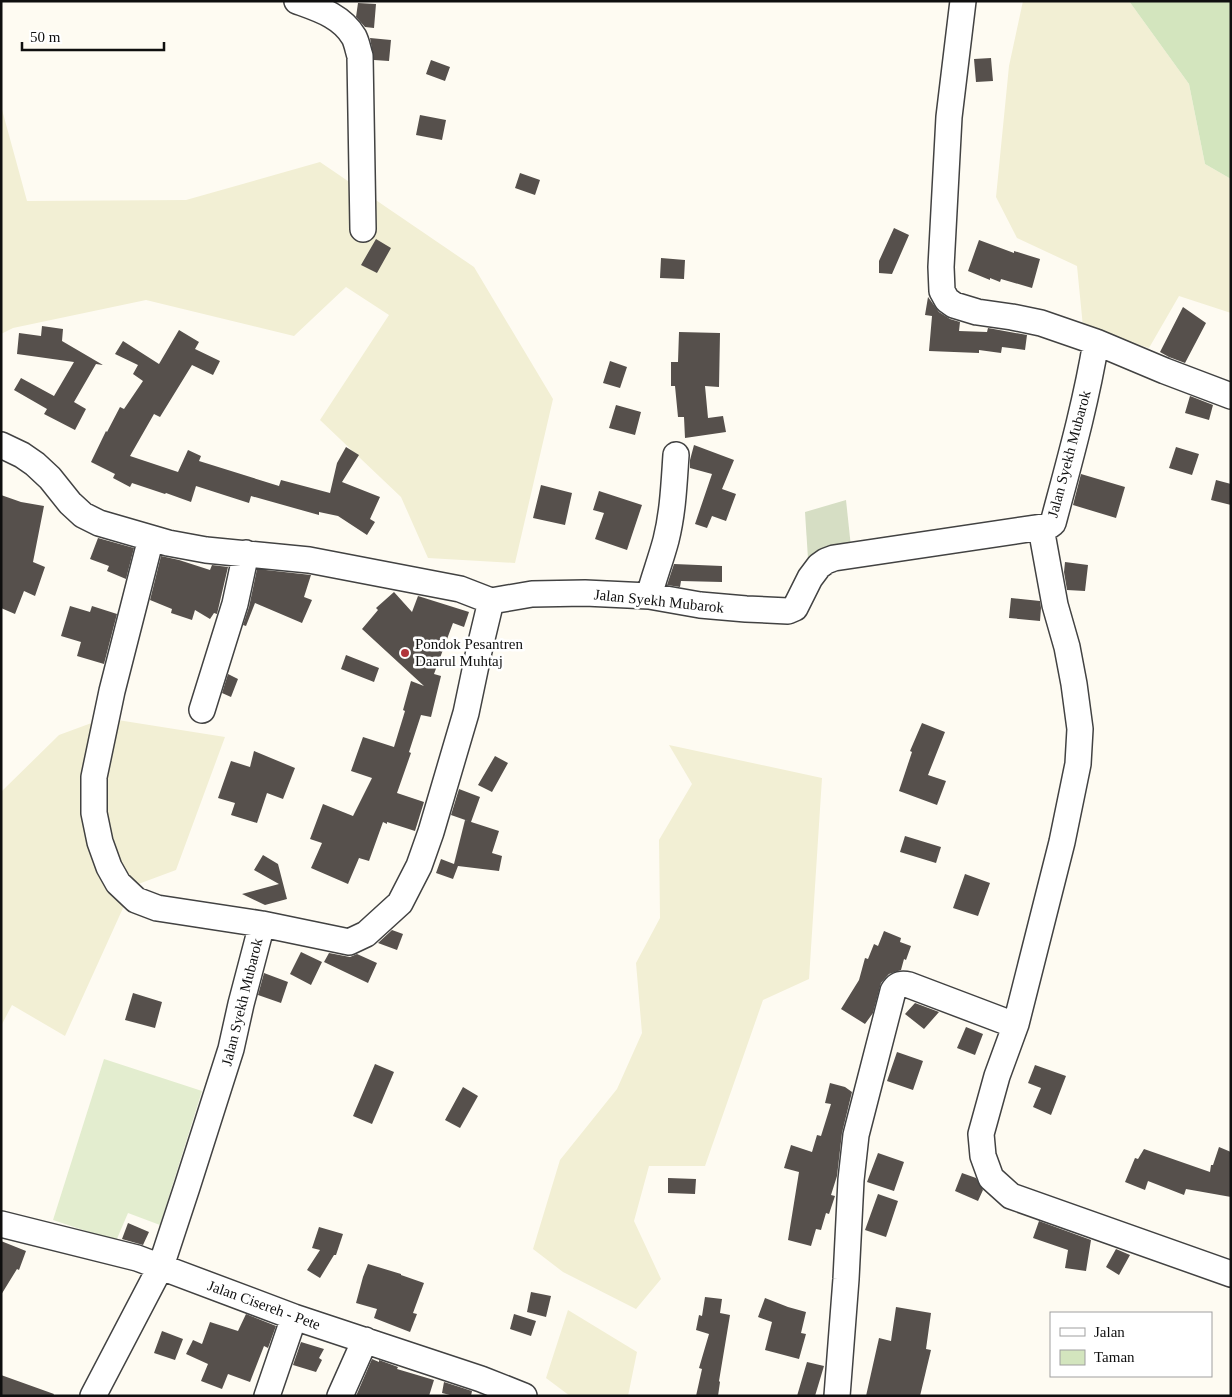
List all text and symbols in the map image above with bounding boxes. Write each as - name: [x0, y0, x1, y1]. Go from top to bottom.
- scale bar: [22, 20, 165, 52]
- text: 50 m: [30, 29, 61, 45]
- street label: Jalan Syekh Mubarok: [1044, 388, 1094, 519]
- street label: Jalan Syekh Mubarok: [593, 586, 725, 616]
- place label: Pondok Pesantren Daarul Muhtaj: [415, 636, 523, 669]
- marker: Pondok Pesantren Daarul Muhtaj: [399, 647, 411, 659]
- street label: Jalan Syekh Mubarok: [218, 936, 266, 1067]
- street label: Jalan Cisereh - Pete: [205, 1277, 323, 1333]
- legend: [1050, 1312, 1212, 1377]
- text: Jalan: [1094, 1324, 1125, 1340]
- text: Taman: [1094, 1349, 1135, 1365]

